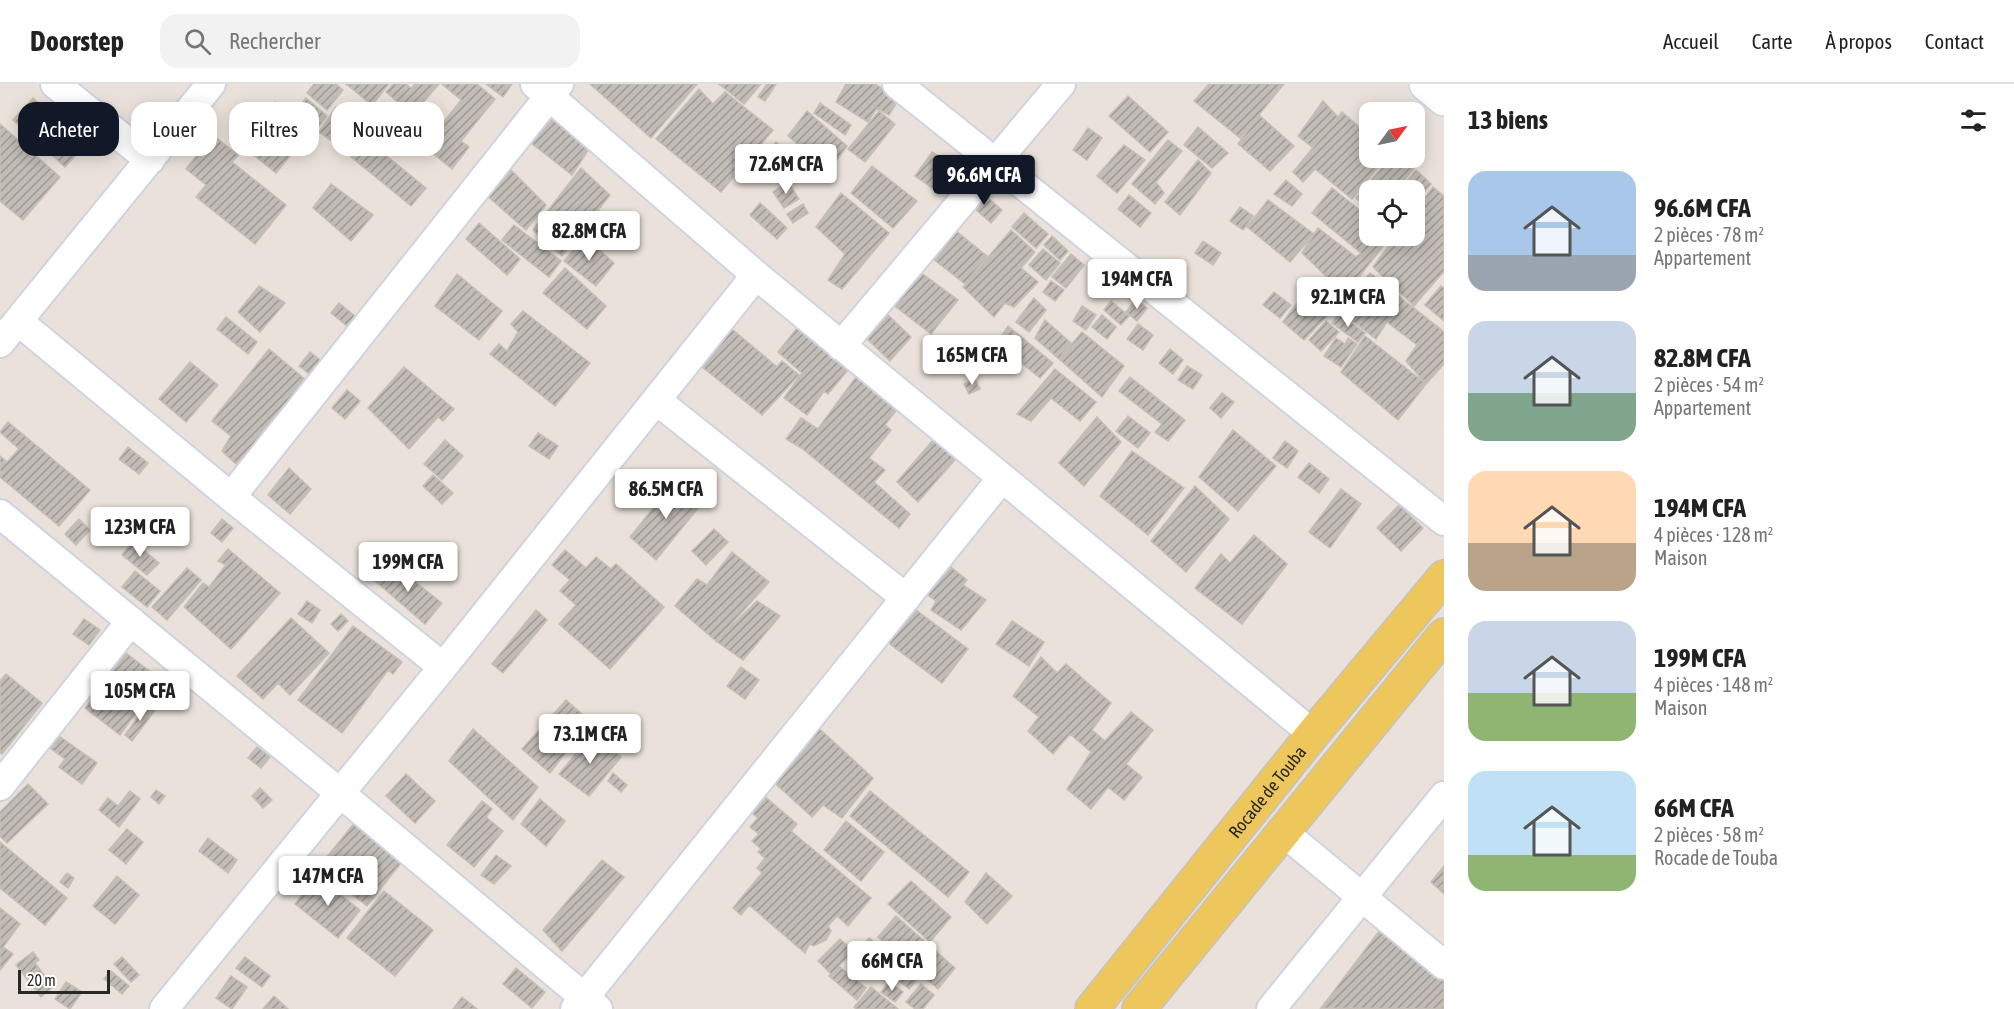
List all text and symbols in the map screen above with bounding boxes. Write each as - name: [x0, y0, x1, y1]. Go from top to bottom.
- search box: [160, 14, 580, 68]
- text: Doorstep: [30, 25, 124, 57]
- icon: search: [181, 25, 214, 58]
- text: Rechercher: [229, 28, 320, 54]
- text: Accueil: [1663, 29, 1719, 53]
- text: Carte: [1752, 29, 1792, 53]
- text: À propos: [1825, 29, 1892, 53]
- text: Contact: [1925, 29, 1984, 53]
- chip: Acheter: [18, 102, 119, 156]
- chip: Louer: [131, 102, 217, 156]
- chip: Filtres: [229, 102, 319, 156]
- chip: Nouveau: [331, 102, 444, 156]
- north arrow: [1359, 102, 1425, 168]
- map controls: [1359, 102, 1425, 246]
- icon: filters: [1957, 104, 1990, 137]
- text: 13 biens: [1468, 105, 1548, 135]
- pin: 72.6M CFA: [717, 144, 855, 195]
- text: 72.6M CFA: [749, 152, 823, 175]
- pin: 96.6M CFA: [915, 155, 1053, 206]
- text: 96.6M CFA: [947, 163, 1021, 186]
- button: locate: [1359, 180, 1425, 246]
- text: 96.6M CFA: [1654, 193, 1751, 223]
- icon: home: [1516, 195, 1588, 267]
- pin: 82.8M CFA: [520, 211, 658, 262]
- text: 82.8M CFA: [552, 219, 626, 242]
- text: 2 pièces · 78 m²: [1654, 223, 1764, 246]
- text: Appartement: [1654, 246, 1751, 269]
- pin: 194M CFA: [1075, 259, 1199, 310]
- text: 194M CFA: [1102, 267, 1172, 290]
- pin: 92.1M CFA: [1279, 277, 1417, 328]
- text: 92.1M CFA: [1311, 285, 1385, 308]
- pin: 165M CFA: [910, 335, 1034, 386]
- text: 165M CFA: [937, 343, 1007, 366]
- text: 82.8M CFA: [1654, 343, 1751, 373]
- icon: home: [1516, 345, 1588, 417]
- text: 2 pièces · 54 m²: [1654, 373, 1764, 396]
- text: Appartement: [1654, 396, 1751, 419]
- pin: 86.5M CFA: [597, 469, 735, 520]
- text: 86.5M CFA: [629, 477, 703, 500]
- text: 194M CFA: [1654, 493, 1746, 523]
- icon: home: [1516, 495, 1588, 567]
- pin: 123M CFA: [78, 507, 202, 558]
- text: 123M CFA: [105, 515, 175, 538]
- text: 4 pièces · 128 m²: [1654, 523, 1773, 546]
- pin: 199M CFA: [346, 542, 470, 593]
- text: Maison: [1654, 546, 1707, 569]
- text: 199M CFA: [373, 550, 443, 573]
- text: 199M CFA: [1654, 643, 1746, 673]
- icon: home: [1516, 645, 1588, 717]
- pin: 105M CFA: [78, 671, 202, 722]
- text: 4 pièces · 148 m²: [1654, 673, 1773, 696]
- text: 105M CFA: [105, 679, 175, 702]
- text: Maison: [1654, 696, 1707, 719]
- pin: 73.1M CFA: [521, 714, 659, 765]
- text: 73.1M CFA: [553, 722, 627, 745]
- street label: Rocade de Touba: [1224, 741, 1310, 842]
- text: 66M CFA: [1654, 793, 1734, 823]
- icon: home: [1516, 795, 1588, 867]
- text: 2 pièces · 58 m²: [1654, 823, 1764, 846]
- text: Rocade de Touba: [1654, 846, 1778, 869]
- pin: 147M CFA: [266, 856, 390, 907]
- text: 147M CFA: [293, 864, 363, 887]
- pin: 66M CFA: [837, 941, 947, 992]
- text: 66M CFA: [861, 949, 923, 972]
- scale bar: [18, 967, 110, 994]
- text: 20 m: [27, 971, 56, 989]

